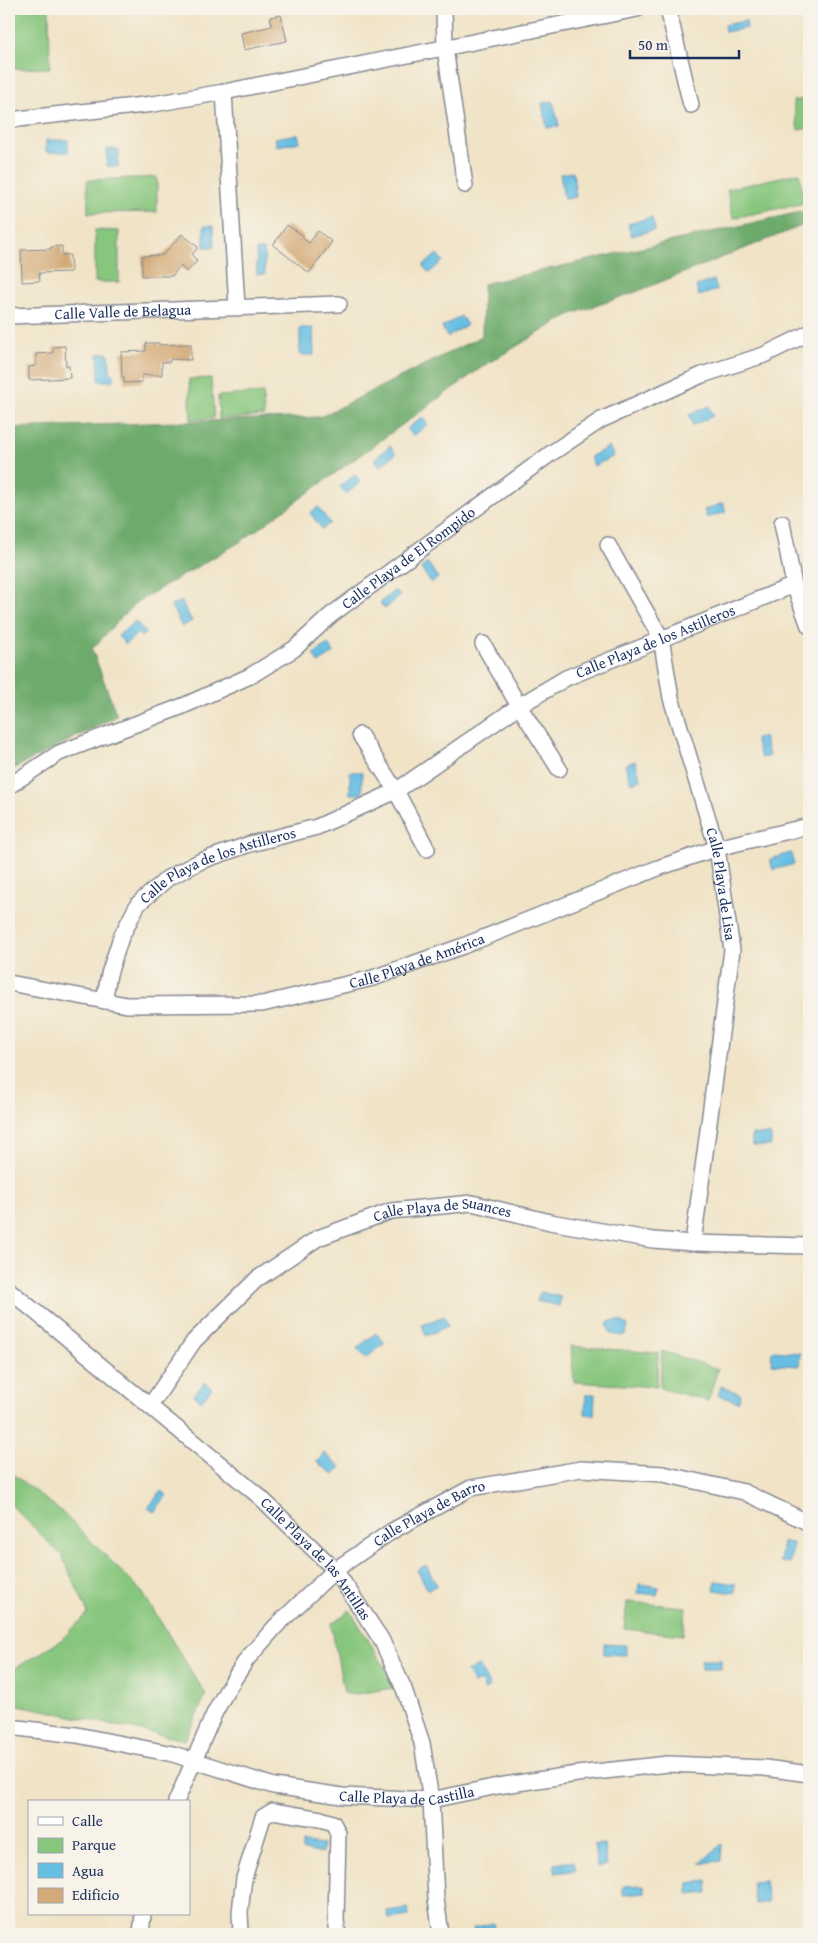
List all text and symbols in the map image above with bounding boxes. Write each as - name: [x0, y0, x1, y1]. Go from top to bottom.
- scale bar: [630, 28, 739, 60]
- text: 50 m: [638, 34, 669, 55]
- street label: Calle Valle de Belagua: [54, 298, 192, 324]
- street label: Calle Playa de El Rompido: [337, 501, 480, 614]
- street label: Calle Playa de los Astilleros: [573, 599, 738, 683]
- street label: Calle Playa de los Astilleros: [135, 822, 298, 908]
- street label: Calle Playa de Lisa: [701, 825, 741, 942]
- street label: Calle Playa de América: [347, 927, 488, 993]
- street label: Calle Playa de Suances: [370, 1192, 514, 1227]
- street label: Calle Playa de Barro: [369, 1475, 487, 1551]
- street label: Calle Playa de las Antillas: [256, 1492, 377, 1624]
- street label: Calle Playa de Castilla: [339, 1780, 476, 1810]
- legend: [28, 1800, 190, 1916]
- text: Calle: [72, 1810, 103, 1831]
- text: Parque: [72, 1834, 116, 1855]
- text: Agua: [72, 1860, 104, 1881]
- text: Edificio: [72, 1884, 120, 1905]

